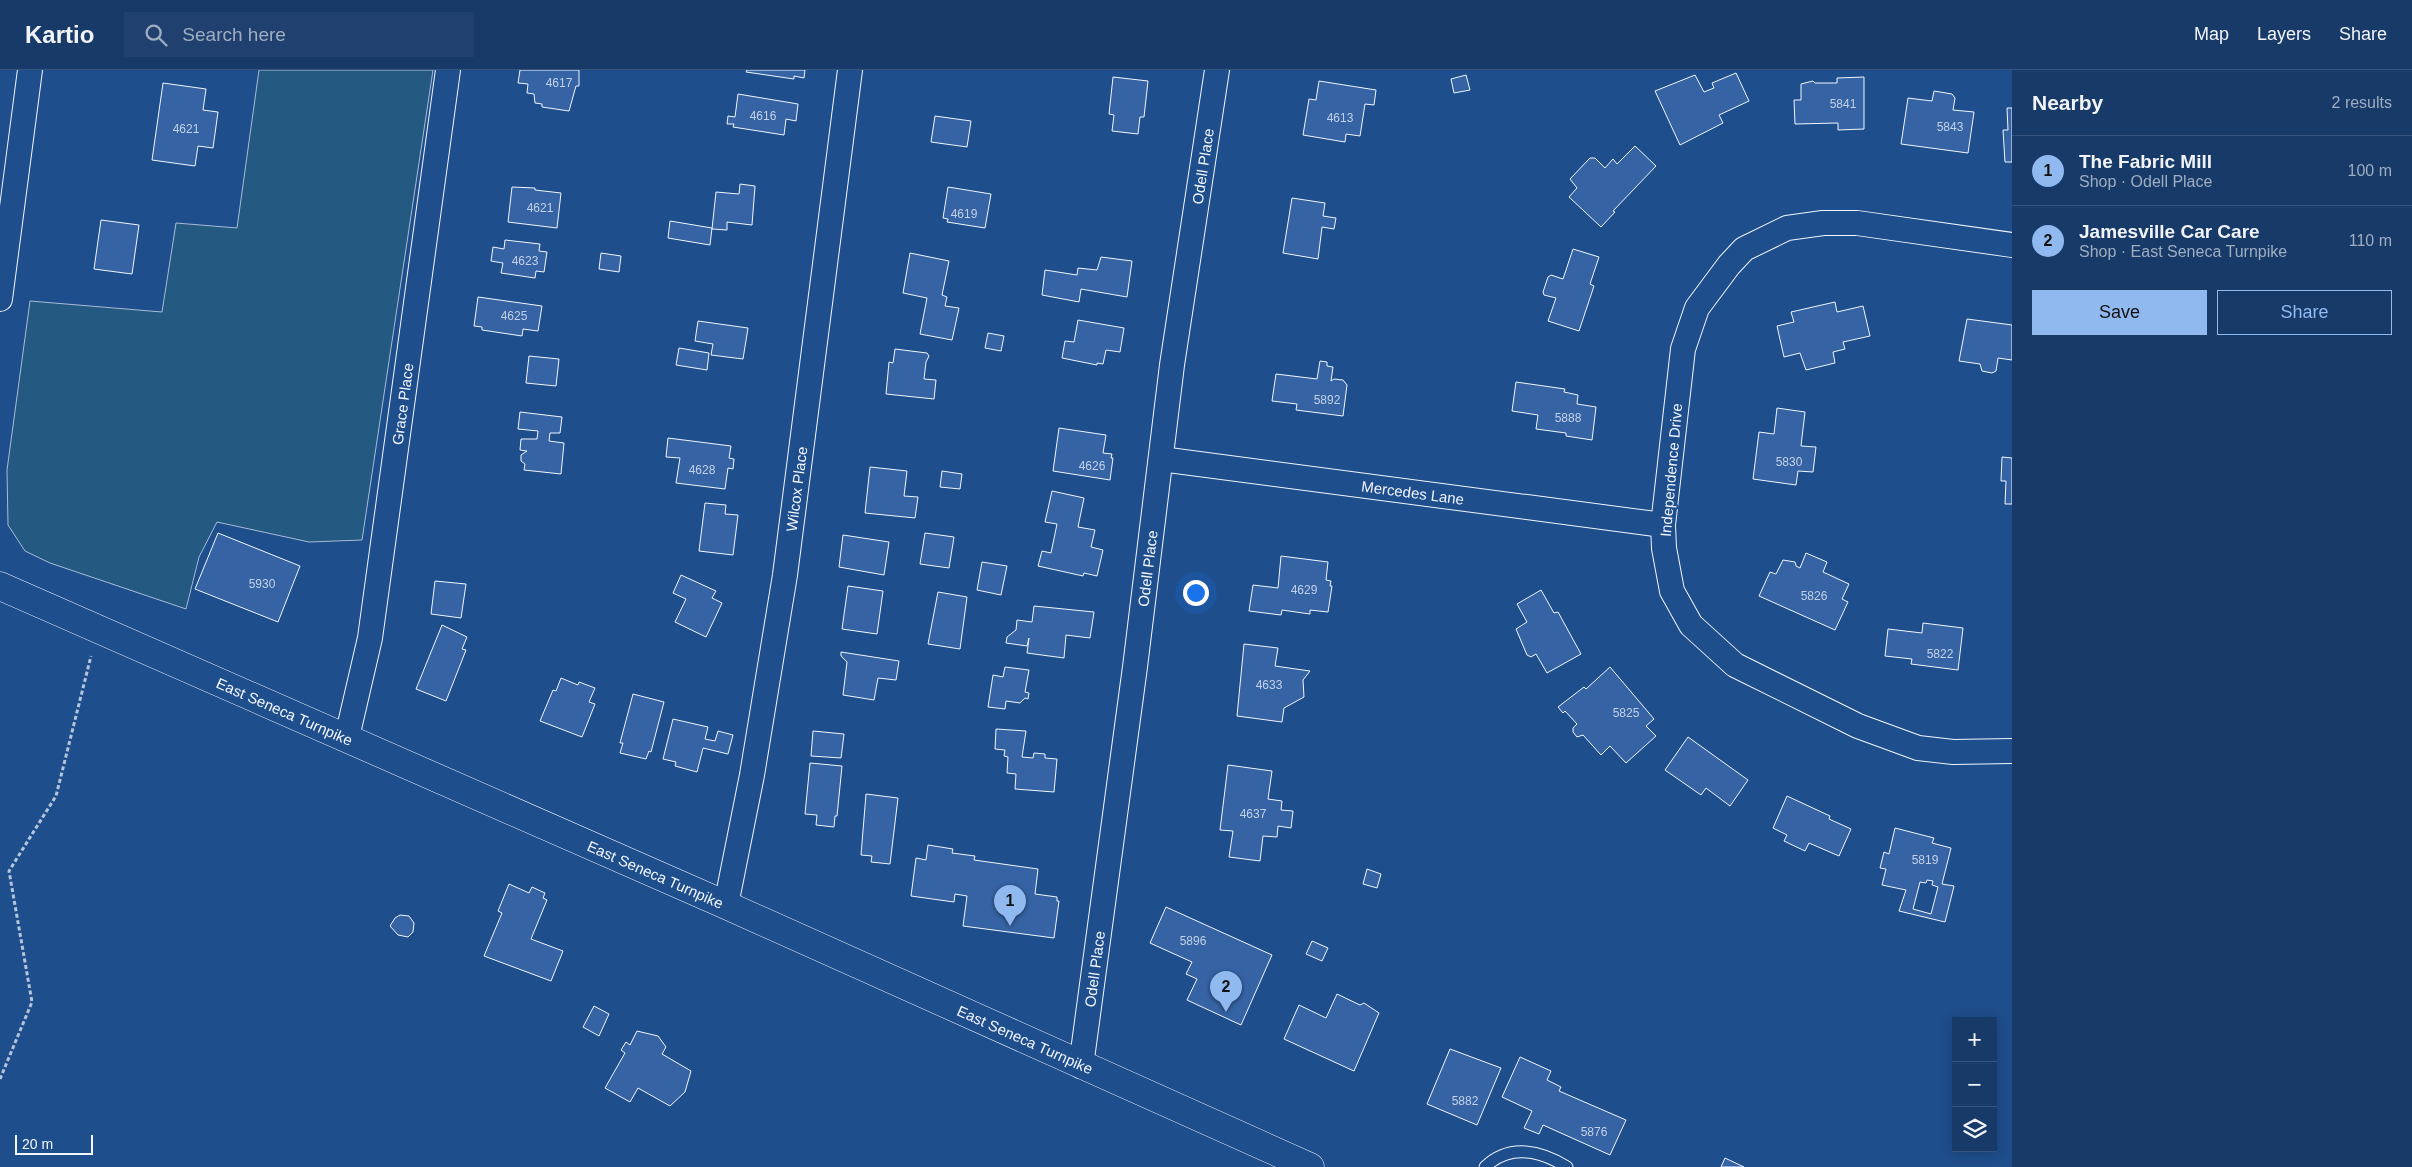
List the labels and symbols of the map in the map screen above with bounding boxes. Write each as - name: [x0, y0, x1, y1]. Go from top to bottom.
- house number: 4617: [546, 76, 573, 90]
- house number: 5841: [1830, 97, 1857, 111]
- house number: 4616: [750, 109, 777, 123]
- house number: 4613: [1327, 111, 1354, 125]
- house number: 5843: [1937, 120, 1964, 134]
- house number: 4621: [173, 122, 200, 136]
- street label: Odell Place: [1188, 127, 1217, 205]
- house number: 4621: [527, 201, 554, 215]
- house number: 4619: [951, 207, 978, 221]
- house number: 4623: [512, 254, 539, 268]
- house number: 4625: [501, 309, 528, 323]
- street label: Grace Place: [388, 362, 416, 446]
- house number: 5892: [1314, 393, 1341, 407]
- street label: Independence Drive: [1657, 402, 1685, 538]
- house number: 5888: [1555, 411, 1582, 425]
- street label: Wilcox Place: [782, 445, 810, 533]
- house number: 5830: [1776, 455, 1803, 469]
- house number: 4626: [1079, 459, 1106, 473]
- house number: 4628: [689, 463, 716, 477]
- street label: Mercedes Lane: [1360, 477, 1465, 507]
- street label: Odell Place: [1134, 529, 1160, 608]
- house number: 5930: [249, 577, 276, 591]
- your location: [1183, 580, 1209, 606]
- house number: 4629: [1291, 583, 1318, 597]
- house number: 5826: [1801, 589, 1828, 603]
- house number: 5822: [1927, 647, 1954, 661]
- street label: East Seneca Turnpike: [214, 674, 355, 748]
- house number: 4633: [1256, 678, 1283, 692]
- house number: 5825: [1613, 706, 1640, 720]
- house number: 4637: [1240, 807, 1267, 821]
- street label: East Seneca Turnpike: [585, 837, 726, 911]
- house number: 5819: [1912, 853, 1939, 867]
- pin: 1: [994, 885, 1026, 926]
- street label: Odell Place: [1081, 930, 1108, 1008]
- house number: 5896: [1180, 934, 1207, 948]
- pin: 2: [1210, 971, 1242, 1012]
- street label: East Seneca Turnpike: [955, 1001, 1096, 1077]
- house number: 5882: [1452, 1094, 1479, 1108]
- house number: 5876: [1581, 1125, 1608, 1139]
- scale bar: [15, 1132, 92, 1155]

